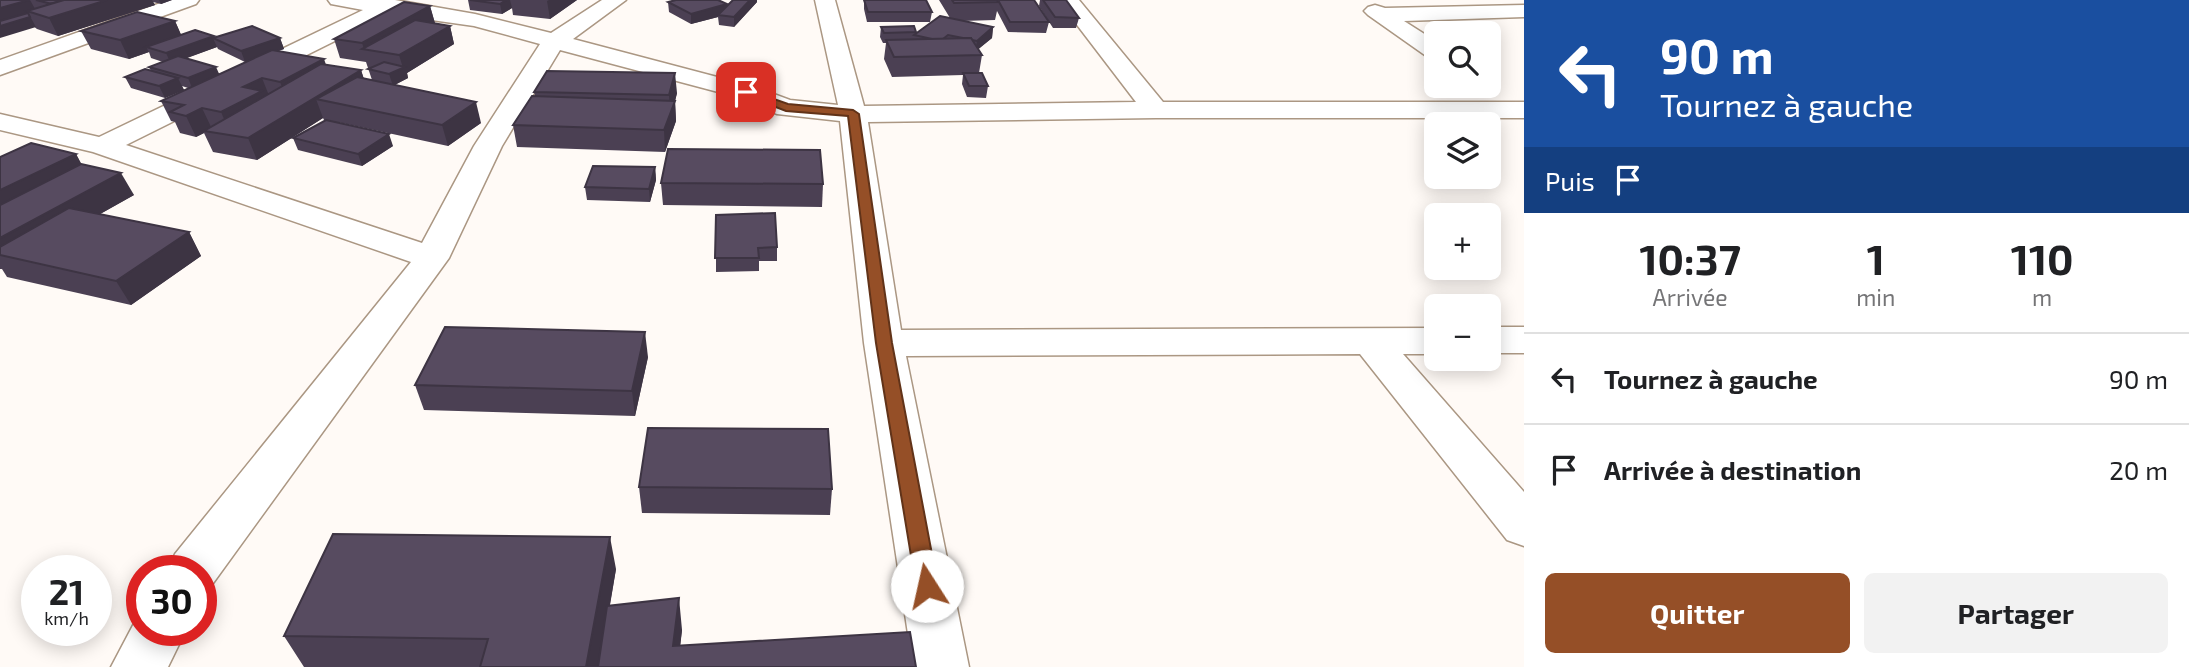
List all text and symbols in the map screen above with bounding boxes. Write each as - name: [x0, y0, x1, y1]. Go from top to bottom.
- map controls: [1424, 21, 1501, 371]
- button: search: [1424, 21, 1501, 98]
- text: 90 m: [1660, 25, 1774, 84]
- icon: left: [1545, 28, 1636, 119]
- pin: [716, 62, 776, 122]
- icon: arrive: [727, 73, 765, 111]
- text: Tournez à gauche: [1660, 85, 1913, 123]
- button: layers: [1424, 112, 1501, 189]
- icon: arrive: [1609, 161, 1647, 199]
- text: Puis: [1545, 165, 1595, 196]
- button: +: [1424, 203, 1501, 280]
- text: 10:37: [1639, 233, 1741, 283]
- text: 1: [1867, 233, 1885, 283]
- text: 110: [2011, 233, 2074, 283]
- text: Arrivée: [1652, 283, 1728, 311]
- text: min: [1856, 283, 1895, 311]
- text: m: [2032, 283, 2052, 311]
- button: −: [1424, 294, 1501, 371]
- icon: left: [1545, 360, 1583, 398]
- text: Tournez à gauche: [1604, 363, 1818, 394]
- text: 90 m: [2109, 363, 2168, 394]
- icon: arrive: [1545, 451, 1583, 489]
- text: Arrivée à destination: [1604, 454, 1861, 485]
- text: 20 m: [2109, 454, 2168, 485]
- position arrow: [890, 549, 964, 623]
- speed limit sign: 30: [126, 555, 217, 646]
- text: 21: [49, 570, 84, 612]
- button: Quitter: [1545, 573, 1850, 653]
- button: Partager: [1864, 573, 2168, 653]
- text: km/h: [44, 607, 89, 629]

